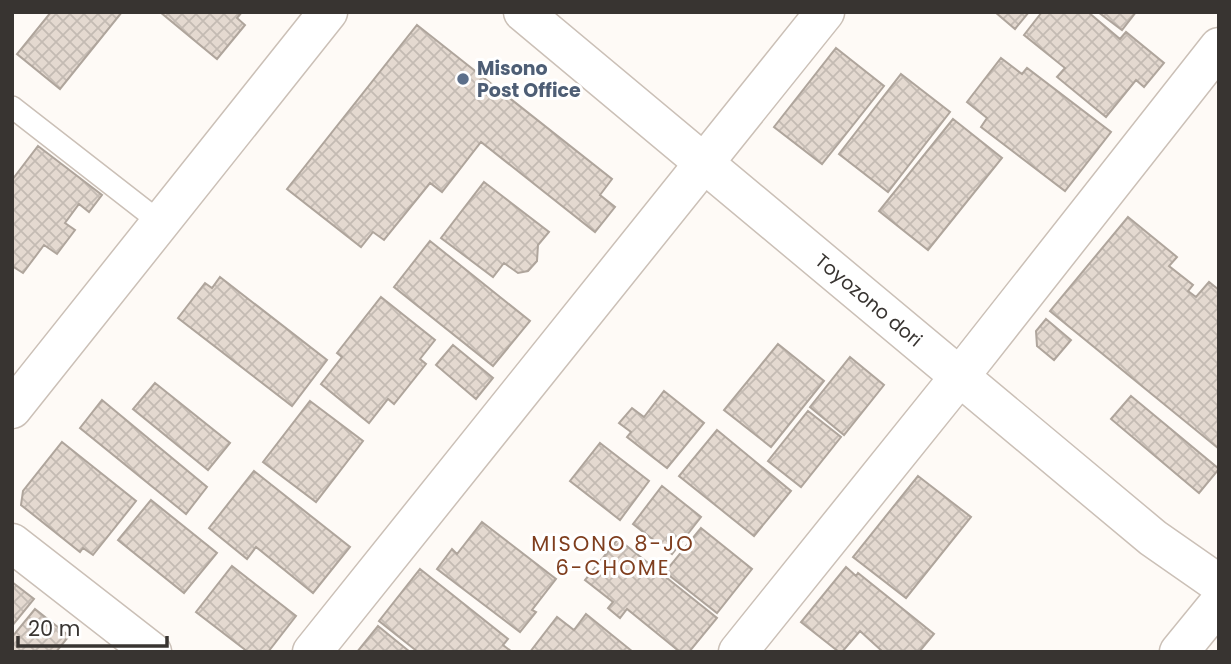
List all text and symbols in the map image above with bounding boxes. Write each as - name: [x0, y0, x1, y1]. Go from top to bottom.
- place label: Misono Post Office: [477, 55, 581, 104]
- marker: Misono Post Office: [455, 71, 471, 87]
- street label: Toyozono dori: [809, 248, 928, 353]
- district label: MISONO 8-JO 6-CHOME: [531, 529, 695, 582]
- scale bar: [18, 604, 166, 648]
- text: 20 m: [28, 614, 81, 643]

